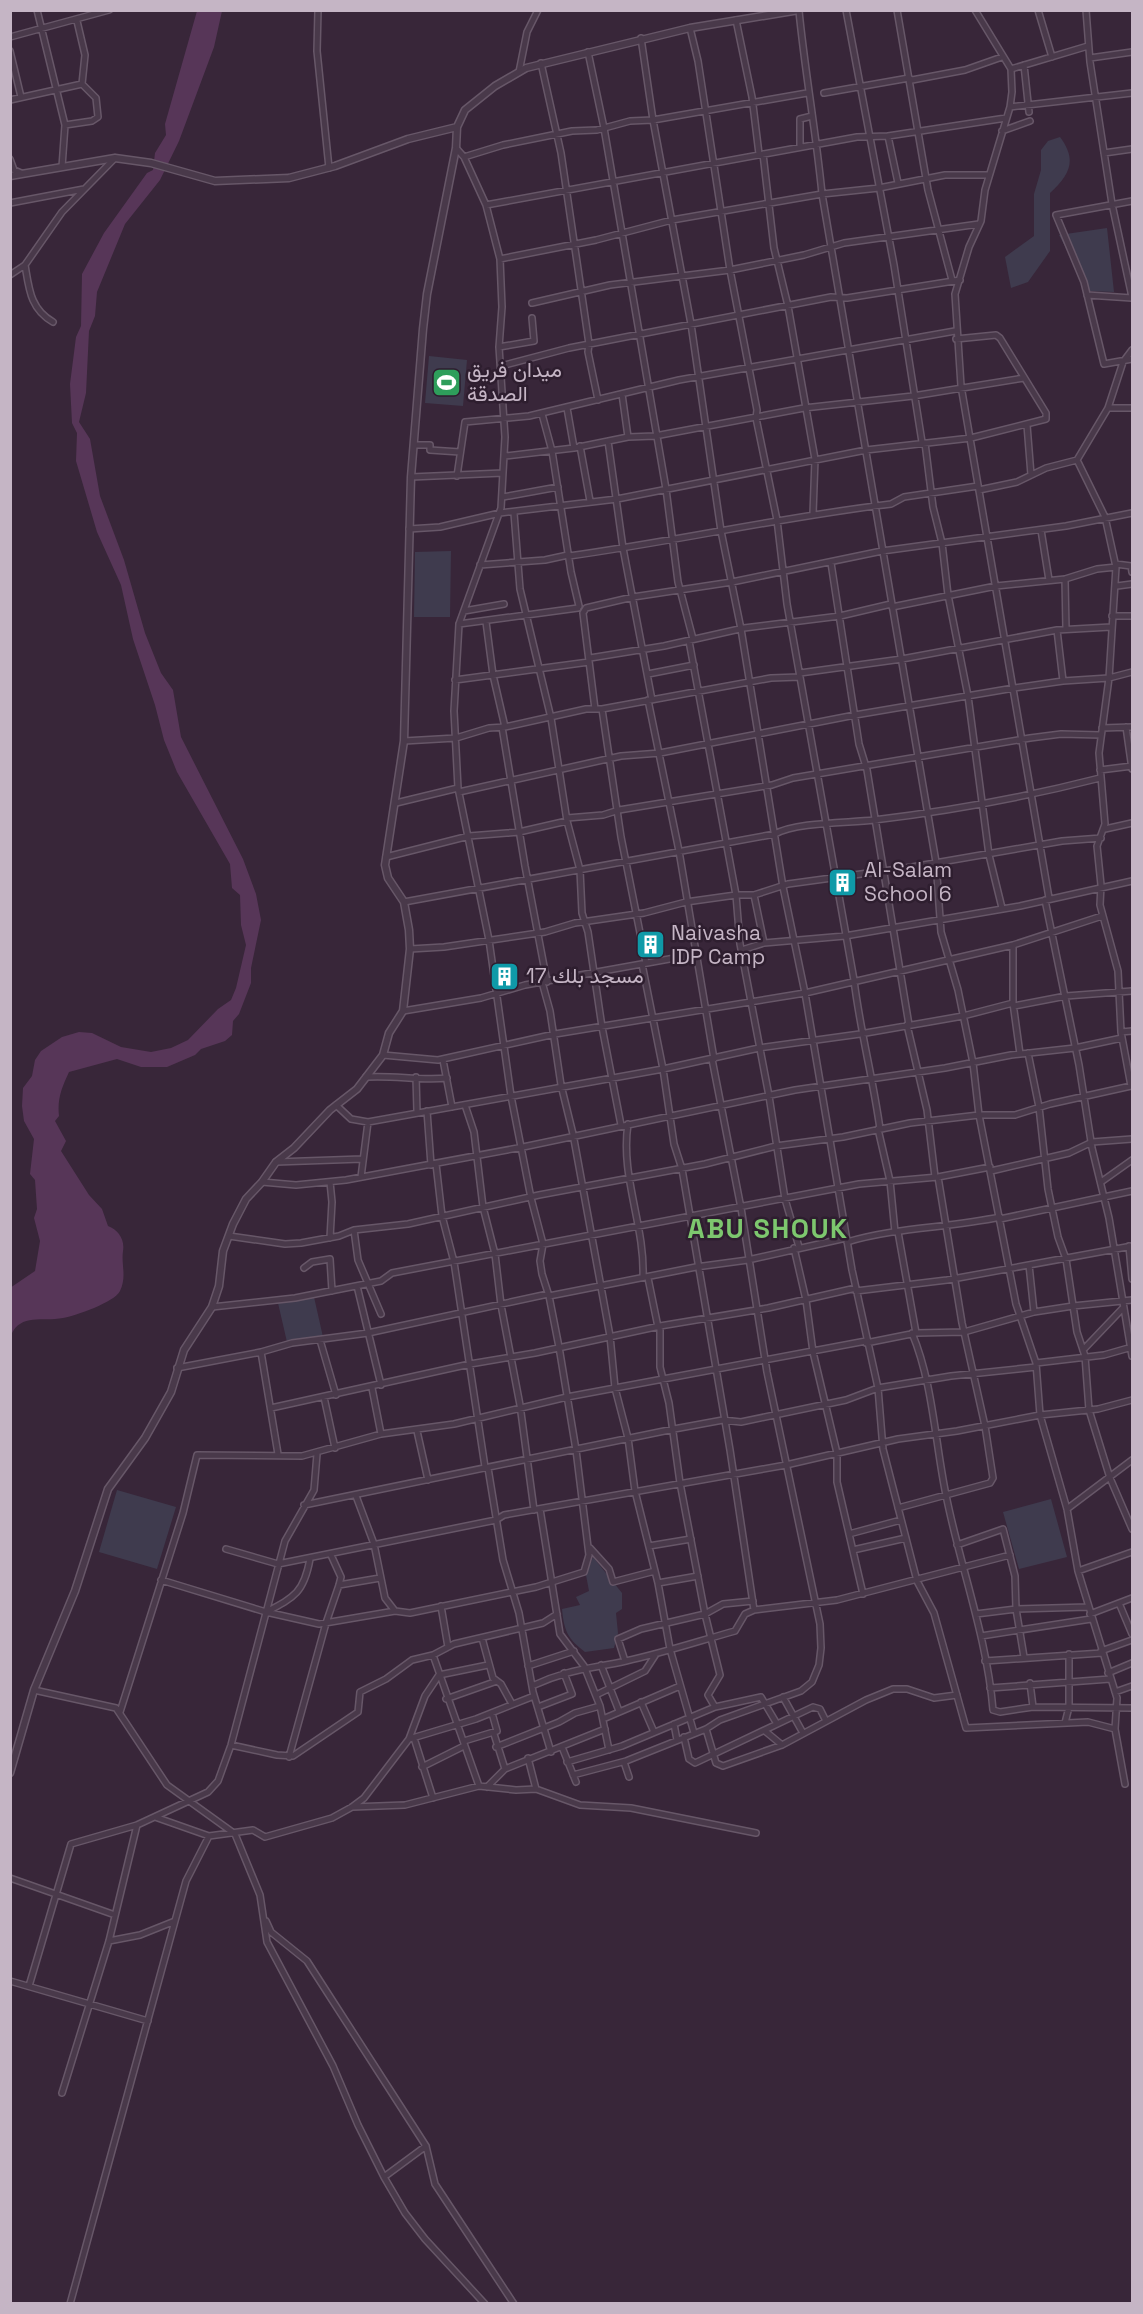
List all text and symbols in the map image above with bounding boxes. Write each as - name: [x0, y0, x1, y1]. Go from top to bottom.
- place label: ميدان فريق الصدقة: [467, 356, 562, 407]
- sports icon: ميدان فريق الصدقة: [430, 366, 462, 398]
- place label: Al-Salam School 6: [864, 856, 952, 907]
- building icon: Al-Salam School 6: [827, 866, 859, 898]
- place label: Naivasha IDP Camp: [671, 919, 765, 970]
- building icon: Naivasha IDP Camp: [634, 929, 666, 961]
- building icon: مسجد بلك 17: [489, 960, 521, 992]
- place label: مسجد بلك 17: [526, 962, 644, 989]
- district label: ABU SHOUK: [688, 1211, 848, 1246]

